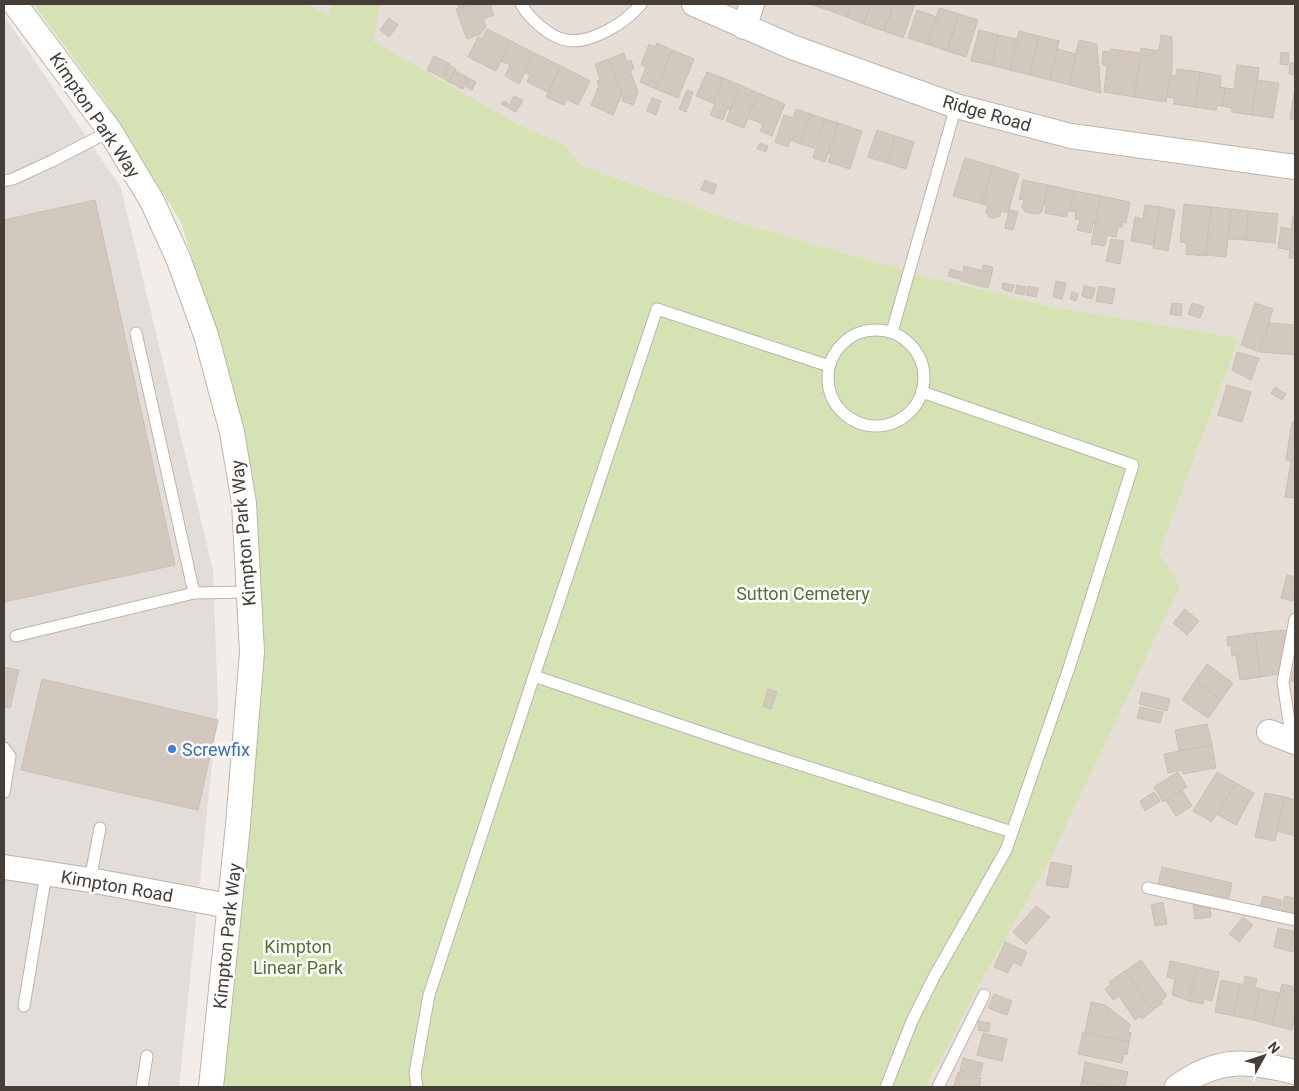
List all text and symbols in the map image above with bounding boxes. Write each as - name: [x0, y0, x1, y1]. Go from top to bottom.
- street label: Kimpton Park Way: [45, 48, 145, 182]
- street label: Ridge Road: [940, 90, 1034, 136]
- street label: Kimpton Park Way: [226, 459, 260, 607]
- park label: Sutton Cemetery: [736, 583, 870, 604]
- place label: Screwfix: [182, 739, 250, 760]
- marker: Screwfix: [166, 743, 178, 755]
- street label: Kimpton Park Way: [209, 862, 245, 1010]
- street label: Kimpton Road: [59, 866, 175, 906]
- park label: Kimpton Linear Park: [253, 936, 344, 978]
- north arrow: [1239, 1031, 1289, 1081]
- text: N: [1265, 1039, 1283, 1057]

